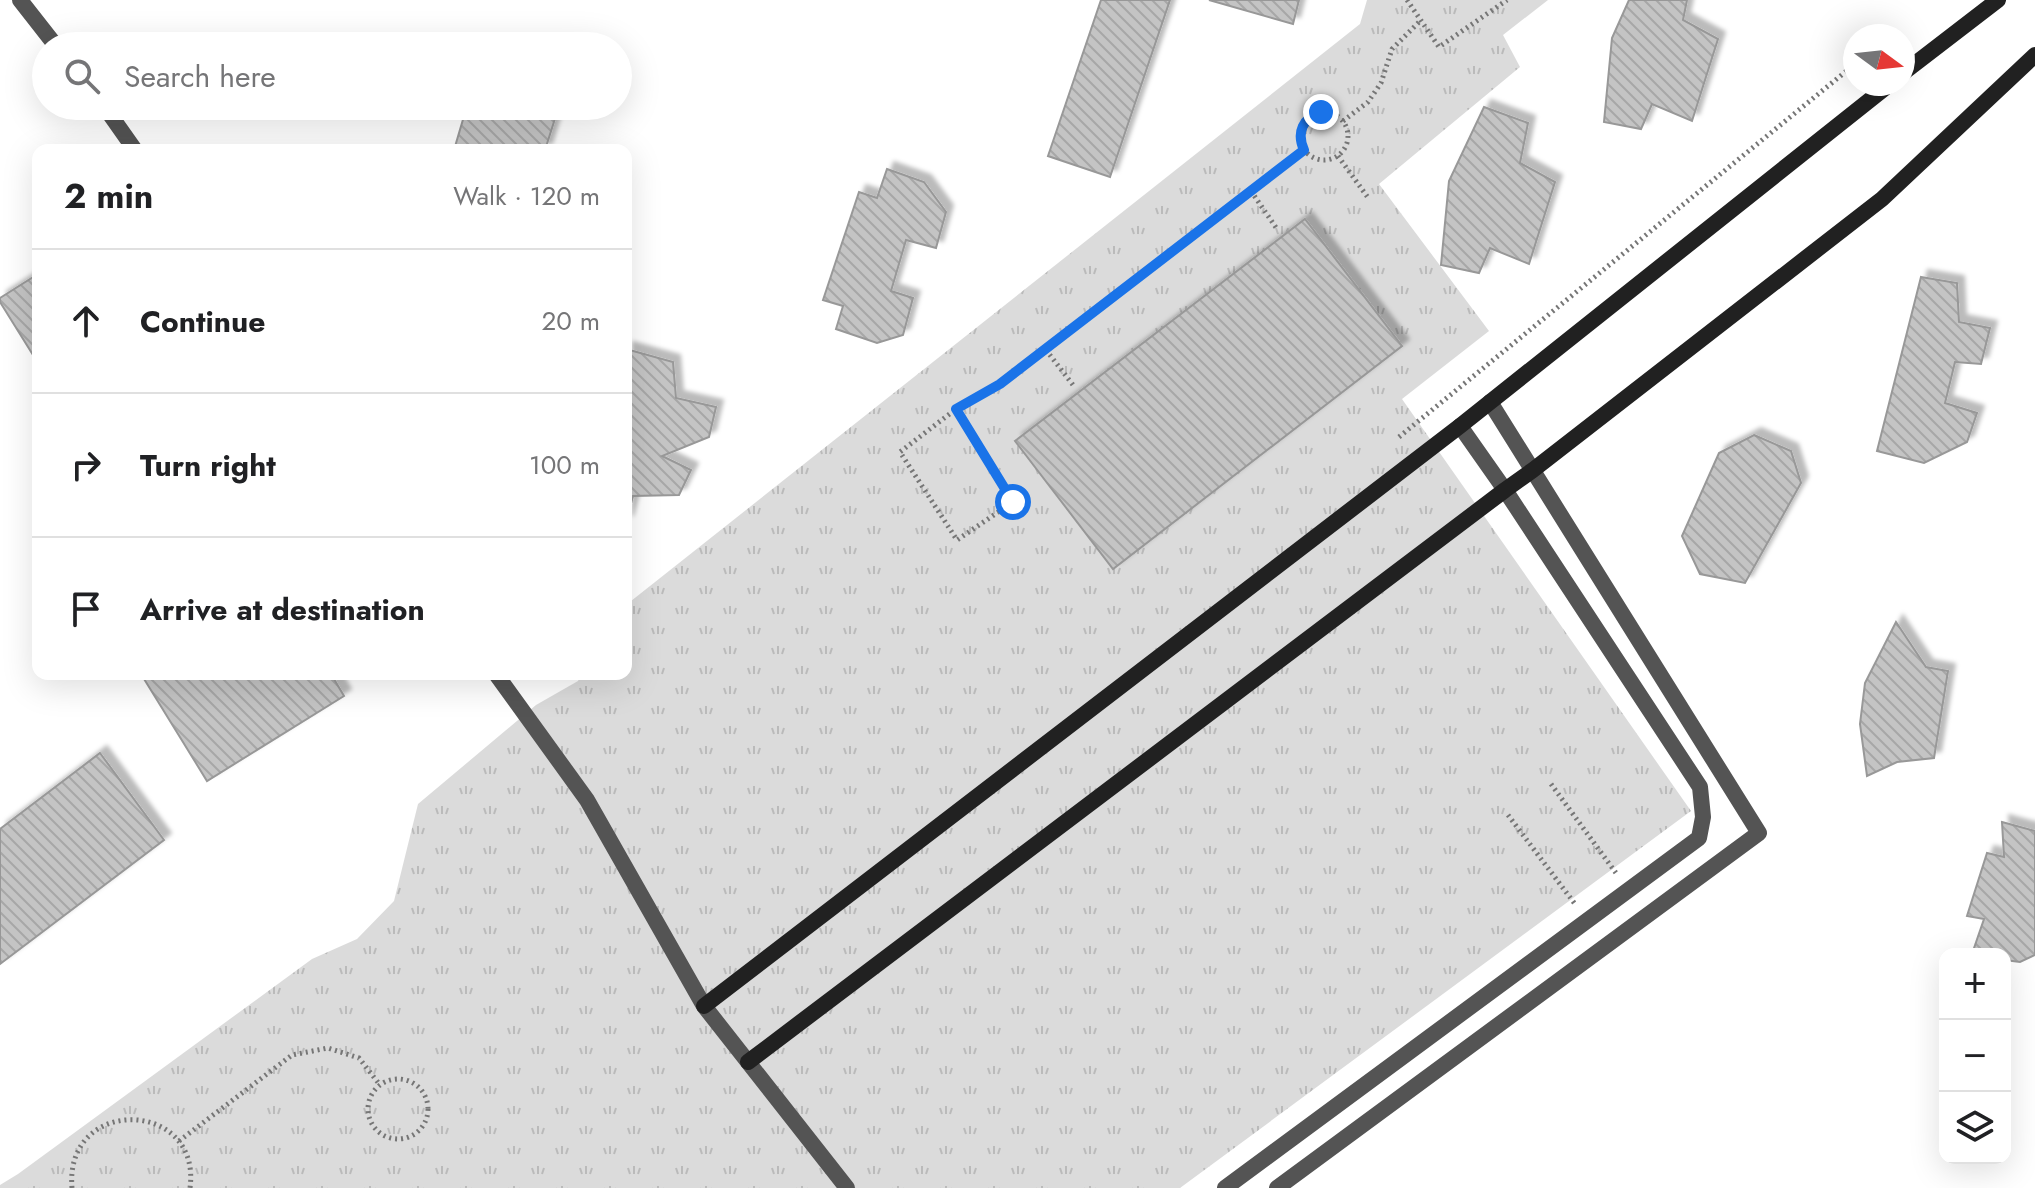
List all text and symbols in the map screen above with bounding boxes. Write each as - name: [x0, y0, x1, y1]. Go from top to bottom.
- north arrow: [1843, 24, 1915, 96]
- search box: [32, 32, 632, 120]
- icon: search: [60, 54, 104, 98]
- text: Search here: [124, 55, 276, 98]
- route end: [1303, 94, 1339, 130]
- text: 2 min: [64, 172, 153, 221]
- text: Walk · 120 m: [453, 177, 600, 215]
- icon: ahead: [64, 299, 108, 343]
- text: Continue: [140, 300, 266, 343]
- text: 20 m: [542, 302, 600, 340]
- icon: right: [64, 443, 108, 487]
- text: Turn right: [140, 444, 276, 487]
- text: 100 m: [529, 446, 600, 484]
- route start: [995, 484, 1031, 520]
- icon: arrive: [64, 587, 108, 631]
- text: Arrive at destination: [140, 588, 425, 631]
- map controls: [1939, 948, 2011, 1164]
- button: +: [1939, 948, 2011, 1020]
- button: −: [1939, 1020, 2011, 1092]
- button: layers: [1939, 1092, 2011, 1164]

